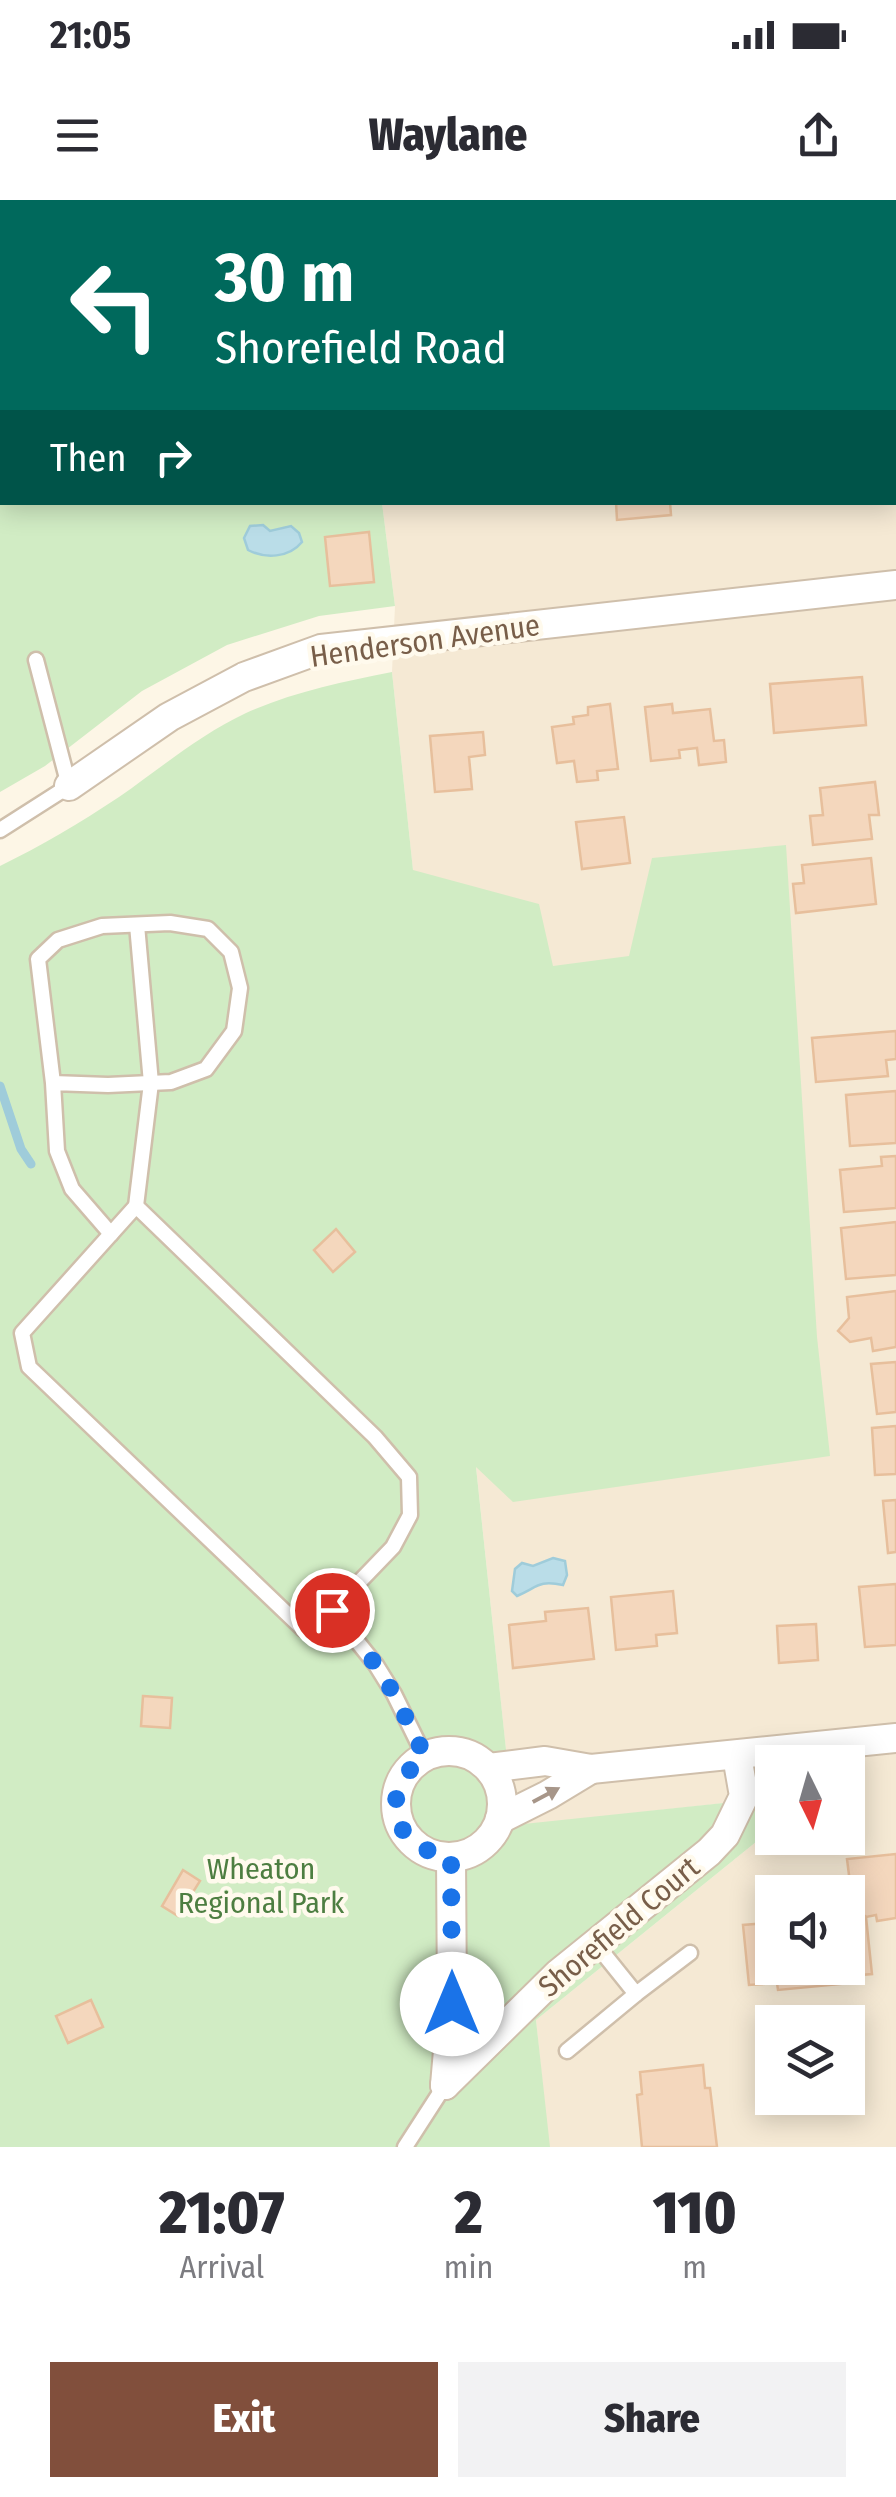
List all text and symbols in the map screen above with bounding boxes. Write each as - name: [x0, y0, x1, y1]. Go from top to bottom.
- text: 21:05: [50, 12, 131, 58]
- icon: menu: [50, 108, 105, 163]
- text: Waylane: [369, 108, 527, 162]
- icon: share: [791, 108, 846, 163]
- text: 30 m: [215, 236, 354, 320]
- icon: left: [50, 240, 180, 370]
- text: Shorefield Road: [215, 321, 507, 375]
- icon: right: [146, 430, 201, 485]
- text: Then: [50, 435, 126, 481]
- street label: Henderson Avenue: [308, 607, 542, 675]
- pin: [290, 1568, 375, 1653]
- icon: arrive: [305, 1583, 360, 1638]
- north arrow: [755, 1745, 865, 1855]
- map controls: [755, 1745, 865, 2115]
- one-way arrow: [531, 1787, 560, 1804]
- street label: Shorefield Court: [531, 1849, 707, 2005]
- park label: Wheaton Regional Park: [178, 1851, 344, 1921]
- button: sound: [755, 1875, 865, 1985]
- position arrow: [400, 1952, 504, 2056]
- button: layers: [755, 2005, 865, 2115]
- text: 21:07: [159, 2177, 285, 2249]
- text: 2: [454, 2177, 483, 2249]
- text: 110: [653, 2177, 737, 2249]
- text: Arrival: [179, 2248, 264, 2286]
- text: min: [444, 2248, 493, 2286]
- text: m: [682, 2248, 707, 2286]
- button: Exit: [50, 2362, 438, 2477]
- button: Share: [458, 2362, 846, 2477]

